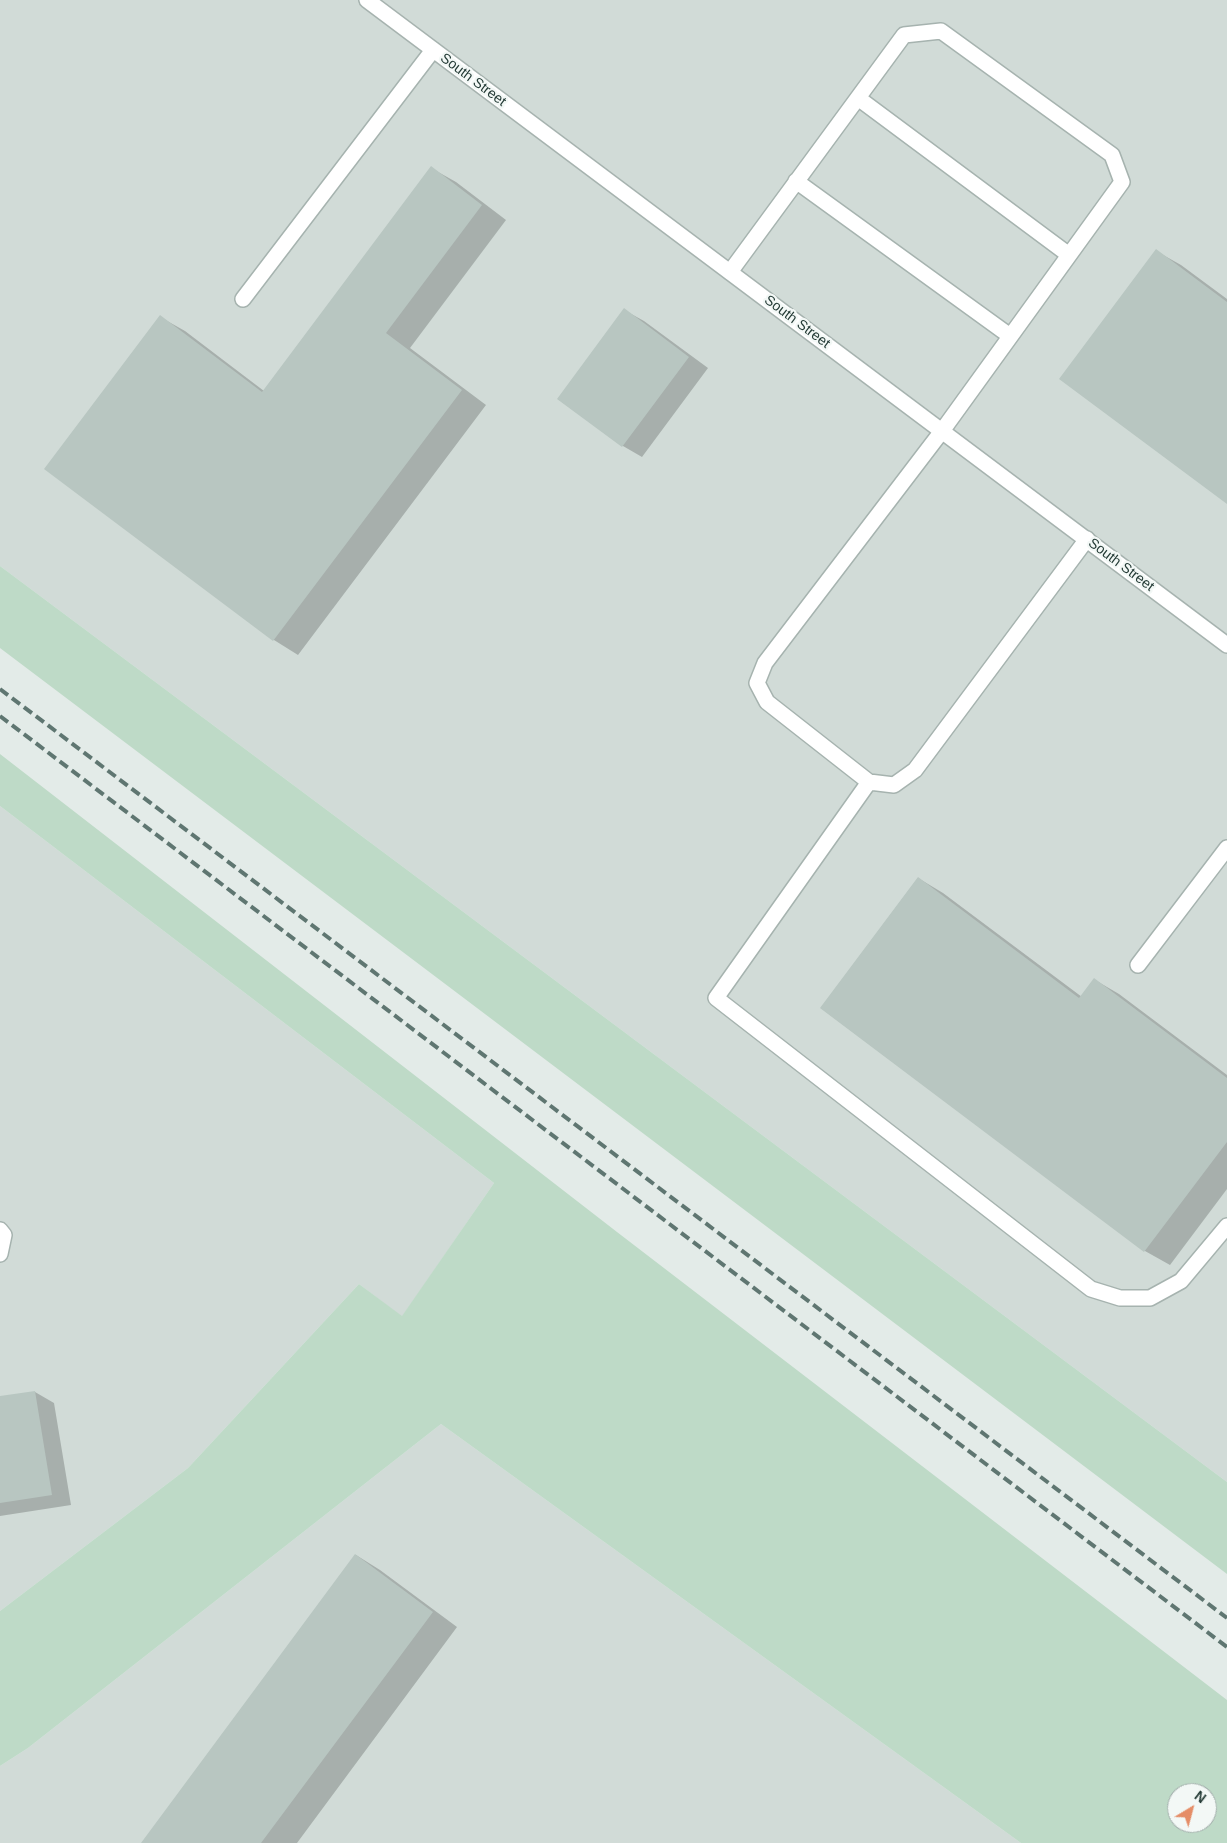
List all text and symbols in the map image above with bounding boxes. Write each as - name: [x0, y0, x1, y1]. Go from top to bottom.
- street label: South Street: [437, 50, 509, 110]
- street label: South Street: [761, 292, 833, 352]
- street label: South Street: [1085, 535, 1157, 595]
- north arrow: [1167, 1783, 1217, 1833]
- text: N: [1192, 1787, 1209, 1806]

